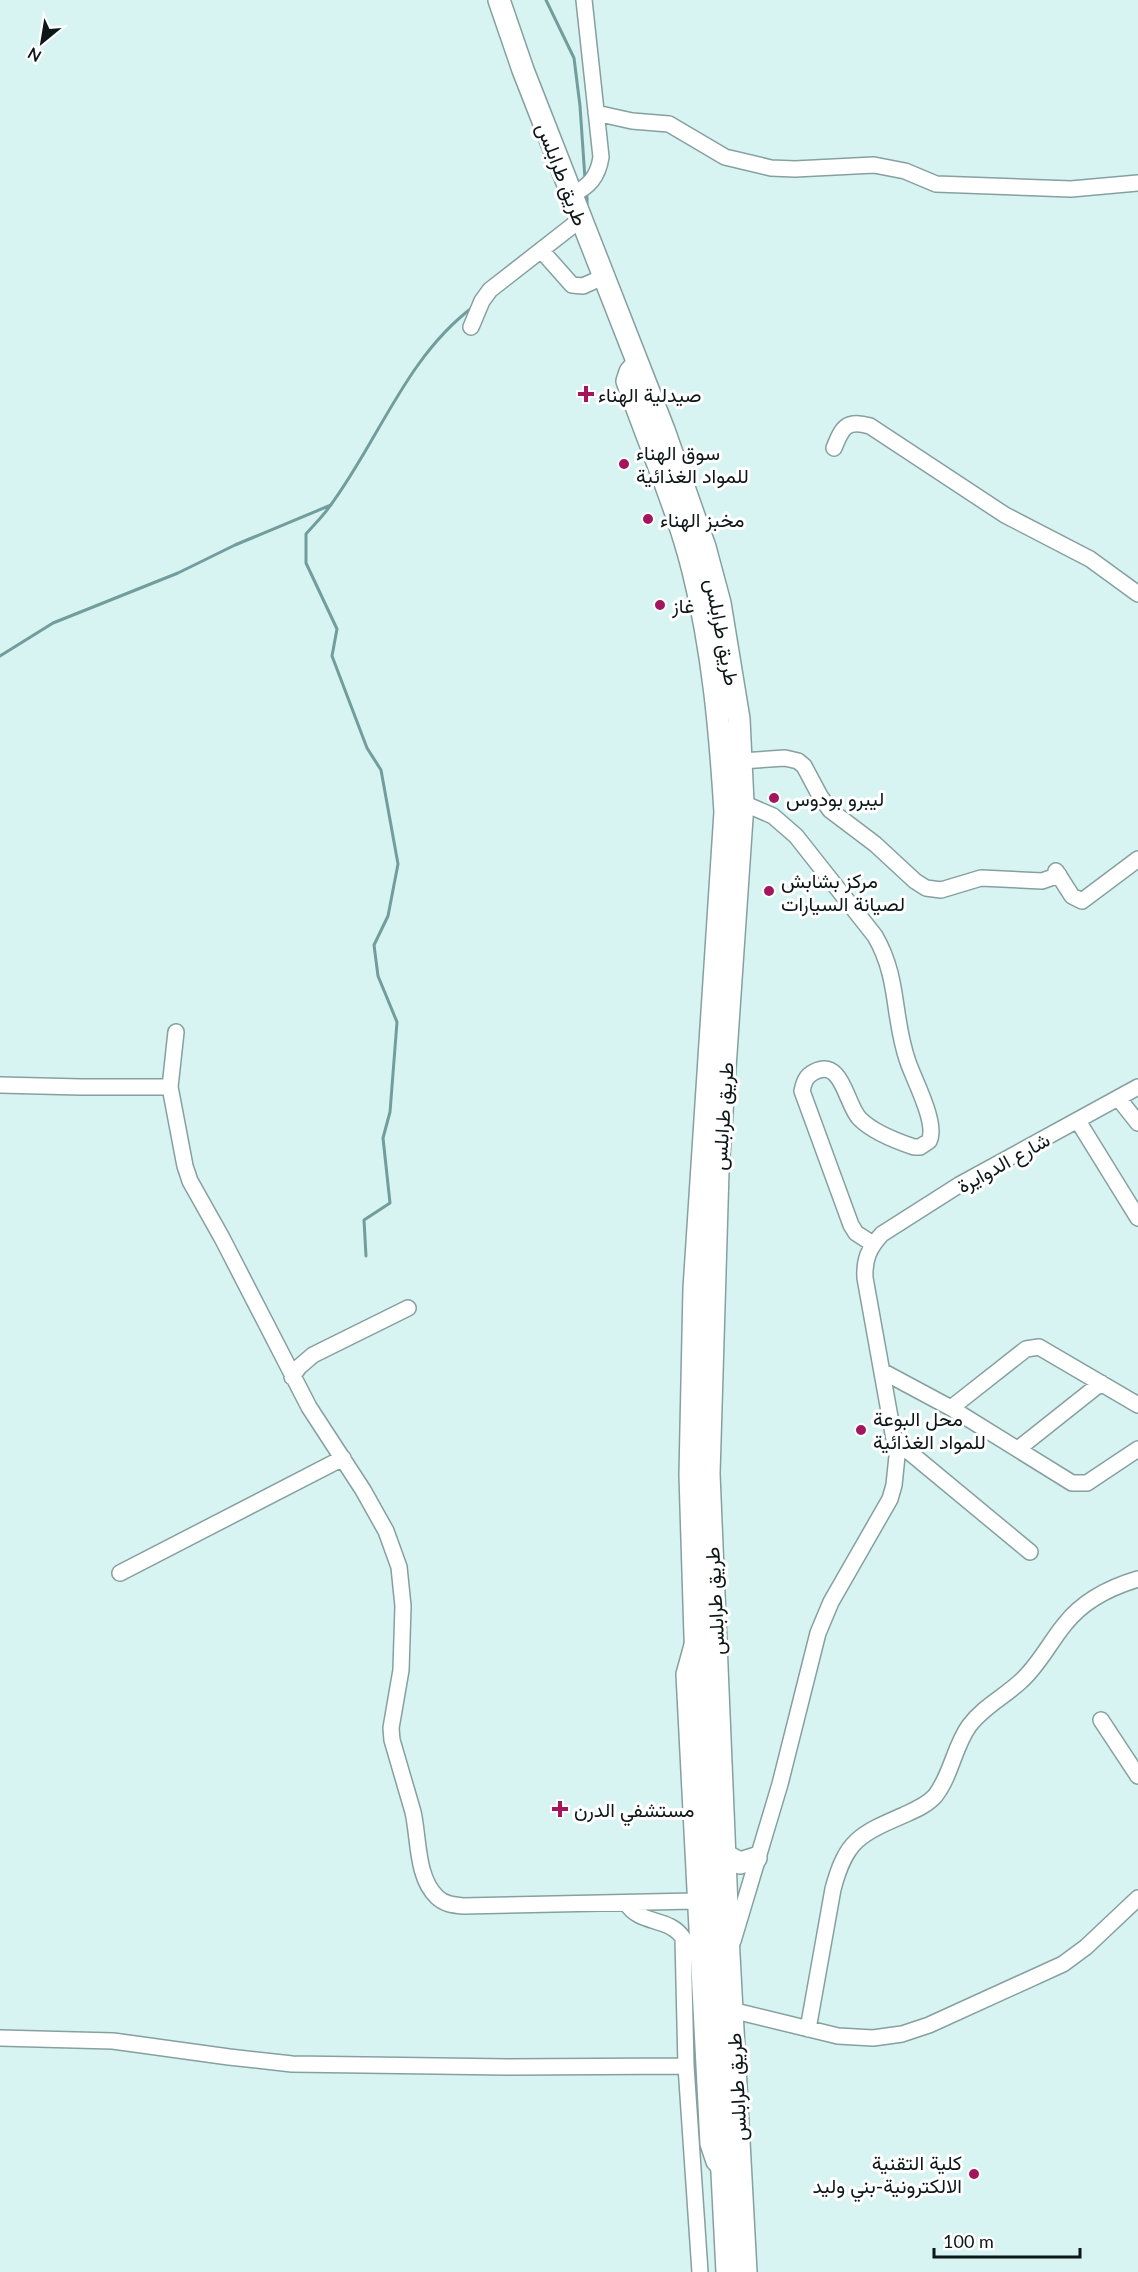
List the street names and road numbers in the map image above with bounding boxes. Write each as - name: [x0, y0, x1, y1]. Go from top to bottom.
- street label: طريق طرابلس: [530, 119, 594, 230]
- street label: طريق طرابلس: [699, 576, 745, 688]
- street label: طريق طرابلس: [706, 1061, 740, 1171]
- street label: شارع الدوايرة: [952, 1127, 1055, 1200]
- street label: طريق طرابلس: [699, 1546, 731, 1656]
- street label: طريق طرابلس: [721, 2032, 753, 2142]

